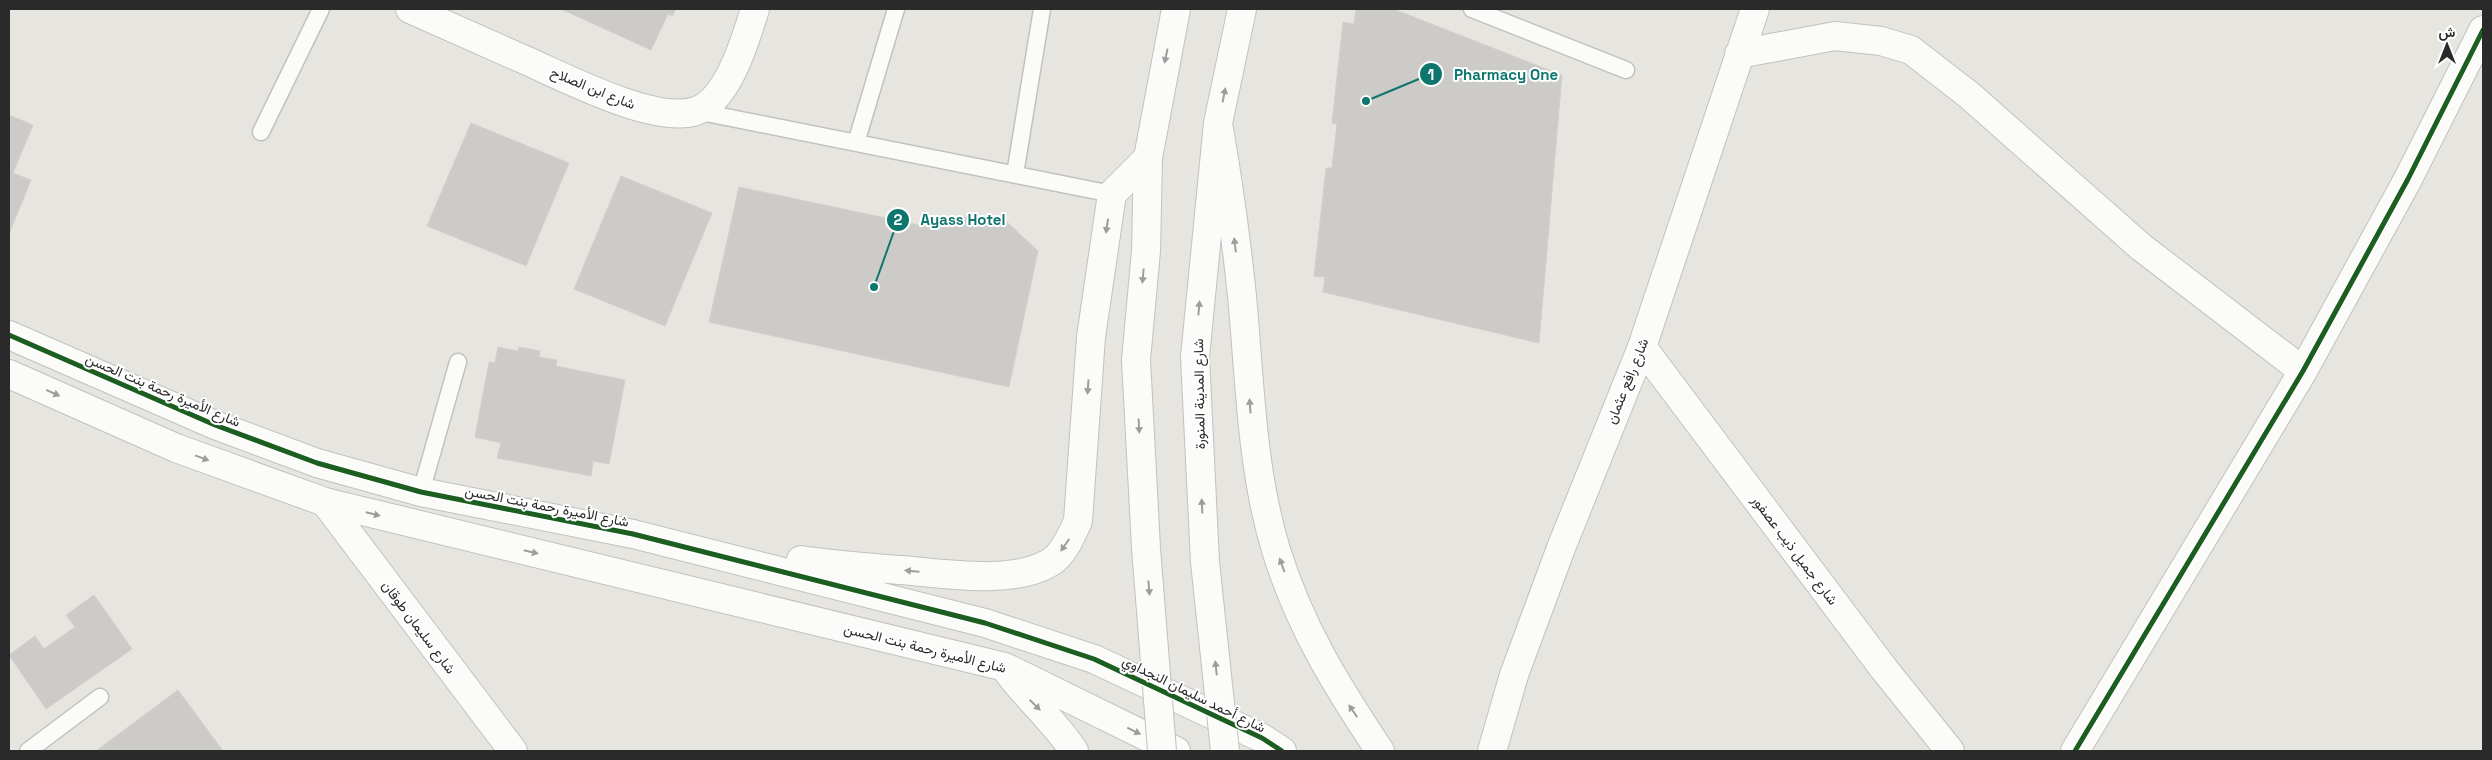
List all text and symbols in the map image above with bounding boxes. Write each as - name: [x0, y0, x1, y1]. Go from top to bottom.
- north arrow: [2422, 20, 2472, 70]
- text: ش: [2439, 23, 2456, 41]
- one-way arrow: [1162, 49, 1170, 64]
- callout: Pharmacy One: [1419, 59, 1568, 89]
- street label: شارع ابن الصلاح: [547, 63, 638, 115]
- text: 1: [1428, 65, 1434, 84]
- text: Pharmacy One: [1454, 65, 1558, 84]
- one-way arrow: [1220, 86, 1228, 102]
- callout: Ayass Hotel: [886, 205, 1016, 235]
- text: 2: [894, 210, 903, 229]
- text: Ayass Hotel: [921, 210, 1005, 229]
- one-way arrow: [1103, 218, 1111, 234]
- one-way arrow: [1231, 236, 1239, 252]
- one-way arrow: [1139, 269, 1147, 285]
- one-way arrow: [1195, 300, 1203, 316]
- street label: شارع رافع عثمان: [1602, 336, 1654, 427]
- street label: شارع المدينة المنورة: [1189, 338, 1211, 450]
- street label: شارع الأميرة رحمة بنت الحسن: [82, 349, 243, 433]
- one-way arrow: [1084, 379, 1092, 395]
- one-way arrow: [46, 390, 60, 398]
- one-way arrow: [1246, 398, 1254, 414]
- one-way arrow: [1136, 418, 1144, 434]
- one-way arrow: [195, 455, 210, 462]
- street label: شارع الأميرة رحمة بنت الحسن: [463, 481, 630, 533]
- street label: شارع جميل ذيب عصفور: [1746, 491, 1842, 610]
- one-way arrow: [1198, 498, 1206, 514]
- one-way arrow: [366, 510, 381, 518]
- one-way arrow: [1060, 539, 1069, 552]
- one-way arrow: [524, 548, 539, 556]
- one-way arrow: [1278, 558, 1285, 573]
- one-way arrow: [904, 567, 920, 575]
- street label: شارع سليمان طوقان: [377, 577, 460, 678]
- one-way arrow: [1145, 580, 1153, 596]
- street label: شارع الأميرة رحمة بنت الحسن: [842, 619, 1008, 679]
- street label: شارع أحمد سليمان النجداوي: [1118, 651, 1269, 739]
- one-way arrow: [1212, 660, 1220, 676]
- one-way arrow: [1028, 699, 1040, 711]
- one-way arrow: [1348, 704, 1358, 718]
- one-way arrow: [1127, 727, 1142, 735]

